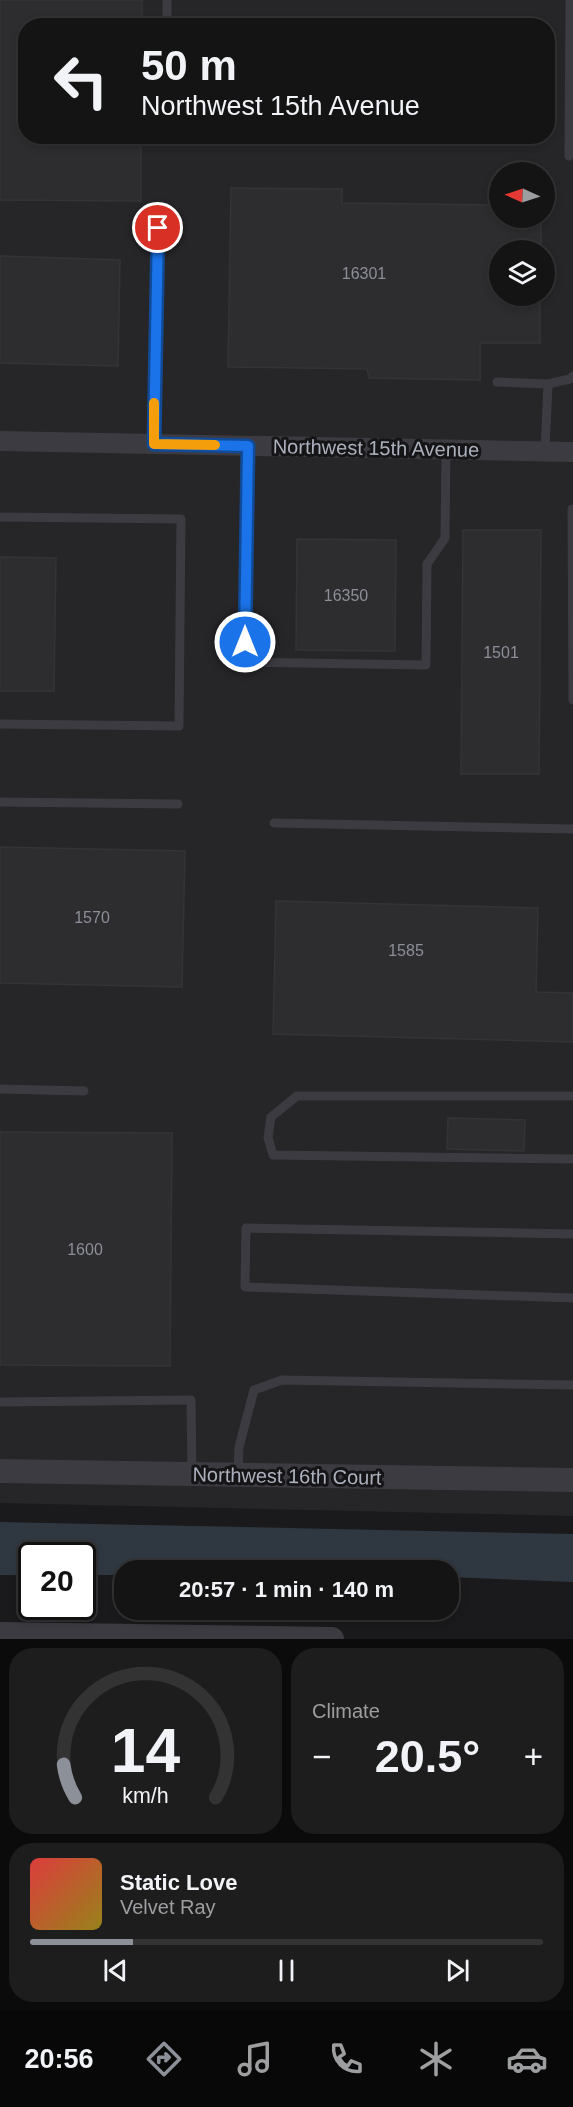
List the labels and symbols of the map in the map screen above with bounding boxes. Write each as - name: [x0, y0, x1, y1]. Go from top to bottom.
- north arrow: [489, 162, 555, 228]
- pin: [132, 202, 183, 253]
- house number: 16301: [342, 265, 386, 282]
- street label: Northwest 15th Avenue: [273, 435, 479, 461]
- house number: 16350: [324, 587, 368, 604]
- position arrow: [213, 610, 277, 674]
- house number: 1501: [483, 644, 519, 661]
- house number: 1570: [74, 909, 110, 926]
- house number: 1585: [388, 942, 424, 959]
- house number: 1600: [67, 1241, 103, 1258]
- street label: Northwest 16th Court: [192, 1463, 382, 1489]
- speed limit sign: 20: [18, 1542, 96, 1620]

